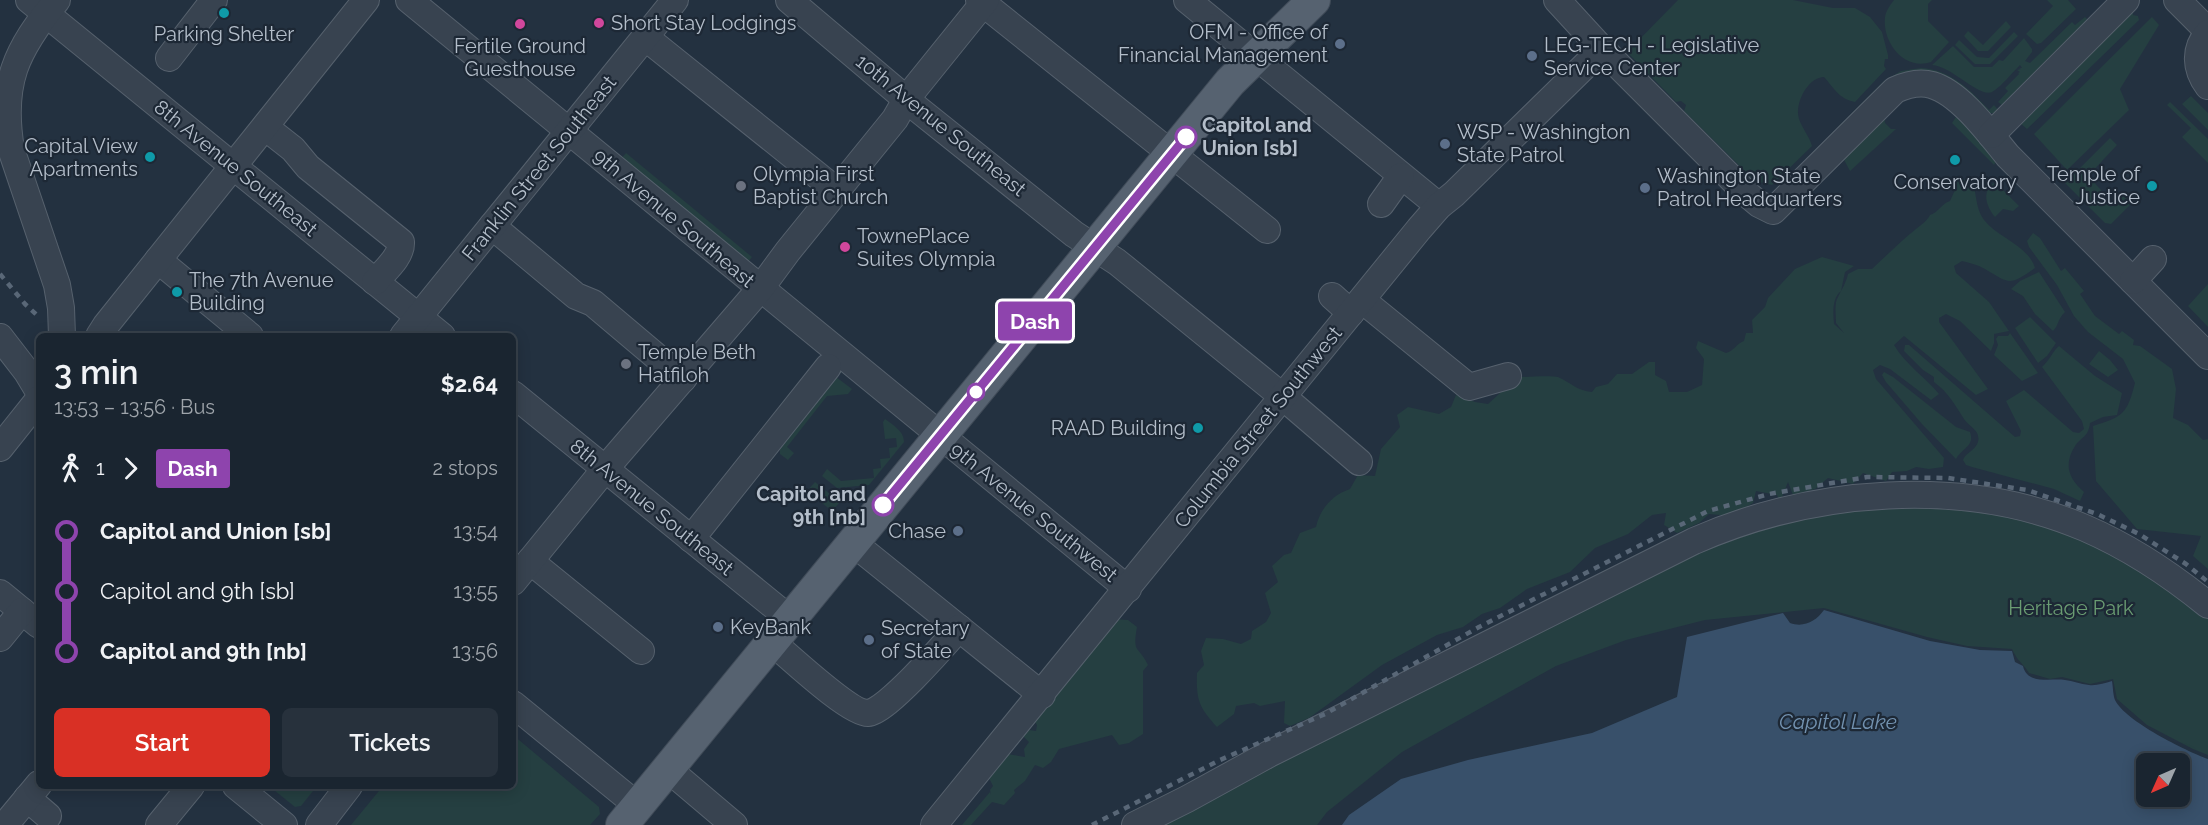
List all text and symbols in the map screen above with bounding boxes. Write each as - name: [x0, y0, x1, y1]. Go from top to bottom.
- marker: Parking Shelter: [217, 6, 231, 20]
- place label: Short Stay Lodgings: [611, 11, 796, 35]
- marker: Short Stay Lodgings: [592, 16, 606, 30]
- marker: Fertile Ground Guesthouse: [513, 17, 527, 31]
- place label: OFM - Office of Financial Management: [1118, 20, 1329, 67]
- place label: Parking Shelter: [154, 22, 294, 46]
- place label: LEG-TECH - Legislative Service Center: [1544, 33, 1759, 80]
- place label: Fertile Ground Guesthouse: [454, 34, 586, 81]
- marker: OFM - Office of Financial Management: [1333, 37, 1347, 51]
- street label: 10th Avenue Southeast: [851, 49, 1031, 201]
- marker: LEG-TECH - Legislative Service Center: [1525, 49, 1539, 63]
- street label: Franklin Street Southeast: [457, 70, 621, 266]
- street label: 8th Avenue Southeast: [149, 95, 323, 241]
- place label: Capitol and Union [sb]: [1202, 113, 1312, 160]
- place label: WSP - Washington State Patrol: [1457, 120, 1630, 167]
- marker: Capitol and Union [sb]: [1175, 126, 1197, 148]
- place label: Capital View Apartments: [24, 134, 138, 181]
- marker: WSP - Washington State Patrol: [1438, 137, 1452, 151]
- street label: 9th Avenue Southeast: [588, 144, 760, 293]
- marker: Capital View Apartments: [143, 150, 157, 164]
- marker: Conservatory: [1948, 153, 1962, 167]
- place label: Olympia First Baptist Church: [753, 162, 889, 209]
- place label: Temple of Justice: [2047, 162, 2141, 209]
- place label: Washington State Patrol Headquarters: [1657, 164, 1842, 211]
- place label: Conservatory: [1893, 170, 2017, 194]
- marker: Olympia First Baptist Church: [734, 179, 748, 193]
- marker: Temple of Justice: [2145, 179, 2159, 193]
- marker: Washington State Patrol Headquarters: [1638, 181, 1652, 195]
- place label: TownePlace Suites Olympia: [857, 224, 995, 271]
- marker: TownePlace Suites Olympia: [838, 240, 852, 254]
- place label: The 7th Avenue Building: [189, 268, 334, 315]
- marker: The 7th Avenue Building: [170, 285, 184, 299]
- line badge: Dash: [993, 302, 1077, 340]
- text: Dash: [1010, 309, 1060, 334]
- street label: Columbia Street Southwest: [1169, 321, 1347, 533]
- place label: Temple Beth Hatfiloh: [638, 340, 756, 387]
- text: 3 min: [54, 353, 139, 392]
- marker: Temple Beth Hatfiloh: [619, 357, 633, 371]
- text: $2.64: [441, 371, 498, 397]
- unlabelled marker: [967, 383, 985, 401]
- text: 13:53 – 13:56 · Bus: [54, 395, 215, 419]
- place label: RAAD Building: [1051, 416, 1186, 440]
- marker: RAAD Building: [1191, 421, 1205, 435]
- street label: 8th Avenue Southeast: [565, 434, 739, 580]
- street label: 9th Avenue Southwest: [946, 437, 1123, 587]
- icon: walk: [54, 452, 87, 485]
- icon: forward: [114, 452, 147, 485]
- text: 1: [96, 456, 105, 480]
- text: Dash: [168, 456, 218, 481]
- text: 2 stops: [432, 456, 498, 480]
- place label: Capitol and 9th [nb]: [756, 482, 866, 529]
- marker: Capitol and 9th [nb]: [872, 494, 894, 516]
- text: Capitol and Union [sb]: [100, 518, 332, 544]
- text: 13:54: [453, 519, 498, 543]
- place label: Chase: [888, 519, 946, 543]
- marker: Chase: [951, 524, 965, 538]
- text: Capitol and 9th [sb]: [100, 578, 295, 604]
- text: 13:55: [453, 579, 498, 603]
- park label: Heritage Park: [2008, 596, 2134, 620]
- place label: KeyBank: [730, 615, 811, 639]
- place label: Secretary of State: [881, 616, 970, 663]
- marker: KeyBank: [711, 620, 725, 634]
- marker: Secretary of State: [862, 633, 876, 647]
- text: Capitol and 9th [nb]: [100, 638, 307, 664]
- text: 13:56: [452, 639, 498, 663]
- button: Start: [54, 708, 270, 777]
- button: Tickets: [282, 708, 498, 777]
- water label: Capitol Lake: [1779, 709, 1897, 734]
- north arrow: [2136, 753, 2190, 807]
- map controls: [2136, 753, 2190, 807]

